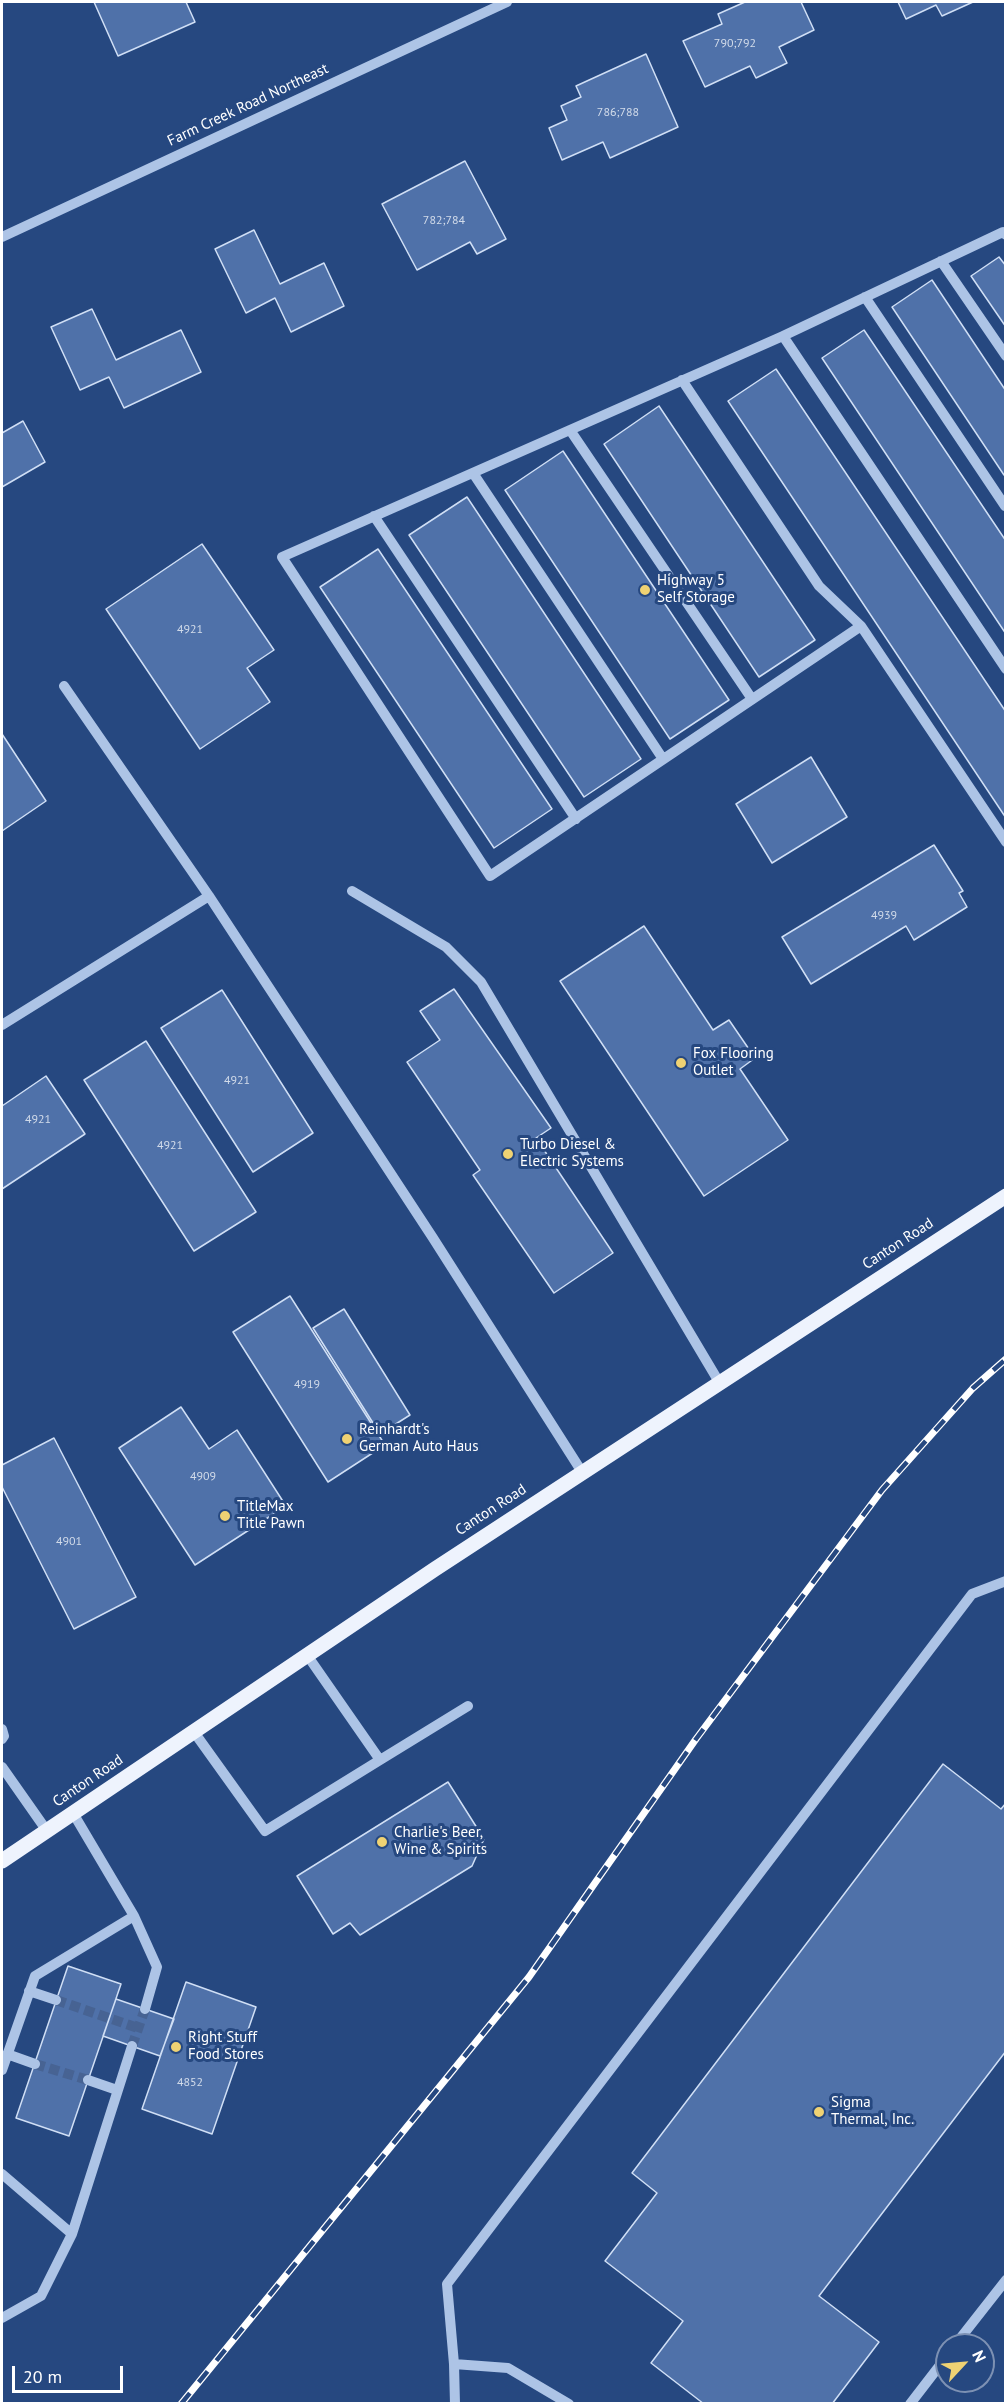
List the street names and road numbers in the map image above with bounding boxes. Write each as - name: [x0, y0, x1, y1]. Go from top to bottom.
- street label: Farm Creek Road Northeast: [165, 60, 331, 150]
- street label: Canton Road: [859, 1214, 937, 1274]
- street label: Canton Road: [452, 1480, 530, 1540]
- street label: Canton Road: [49, 1751, 127, 1811]

